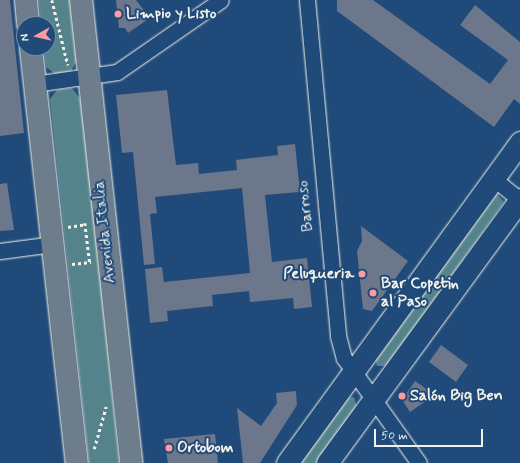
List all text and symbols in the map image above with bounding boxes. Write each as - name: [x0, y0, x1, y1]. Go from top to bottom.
- place label: Limpio y Listo: [126, 4, 218, 24]
- marker: Limpio y Listo: [113, 9, 123, 19]
- north arrow: [16, 16, 56, 56]
- text: N: [18, 33, 33, 42]
- street label: Barroso: [294, 179, 318, 233]
- street label: Avenida Italia: [90, 181, 120, 283]
- place label: Peluqueria: [283, 264, 354, 284]
- marker: Peluqueria: [357, 269, 367, 279]
- place label: Bar Copetin al Paso: [381, 274, 461, 312]
- marker: Bar Copetin al Paso: [368, 288, 378, 298]
- place label: Salón Big Ben: [410, 386, 503, 406]
- marker: Salón Big Ben: [397, 391, 407, 401]
- scale bar: [376, 421, 485, 447]
- text: 50 m: [381, 428, 408, 444]
- place label: Ortobom: [177, 438, 233, 458]
- marker: Ortobom: [164, 443, 174, 453]

